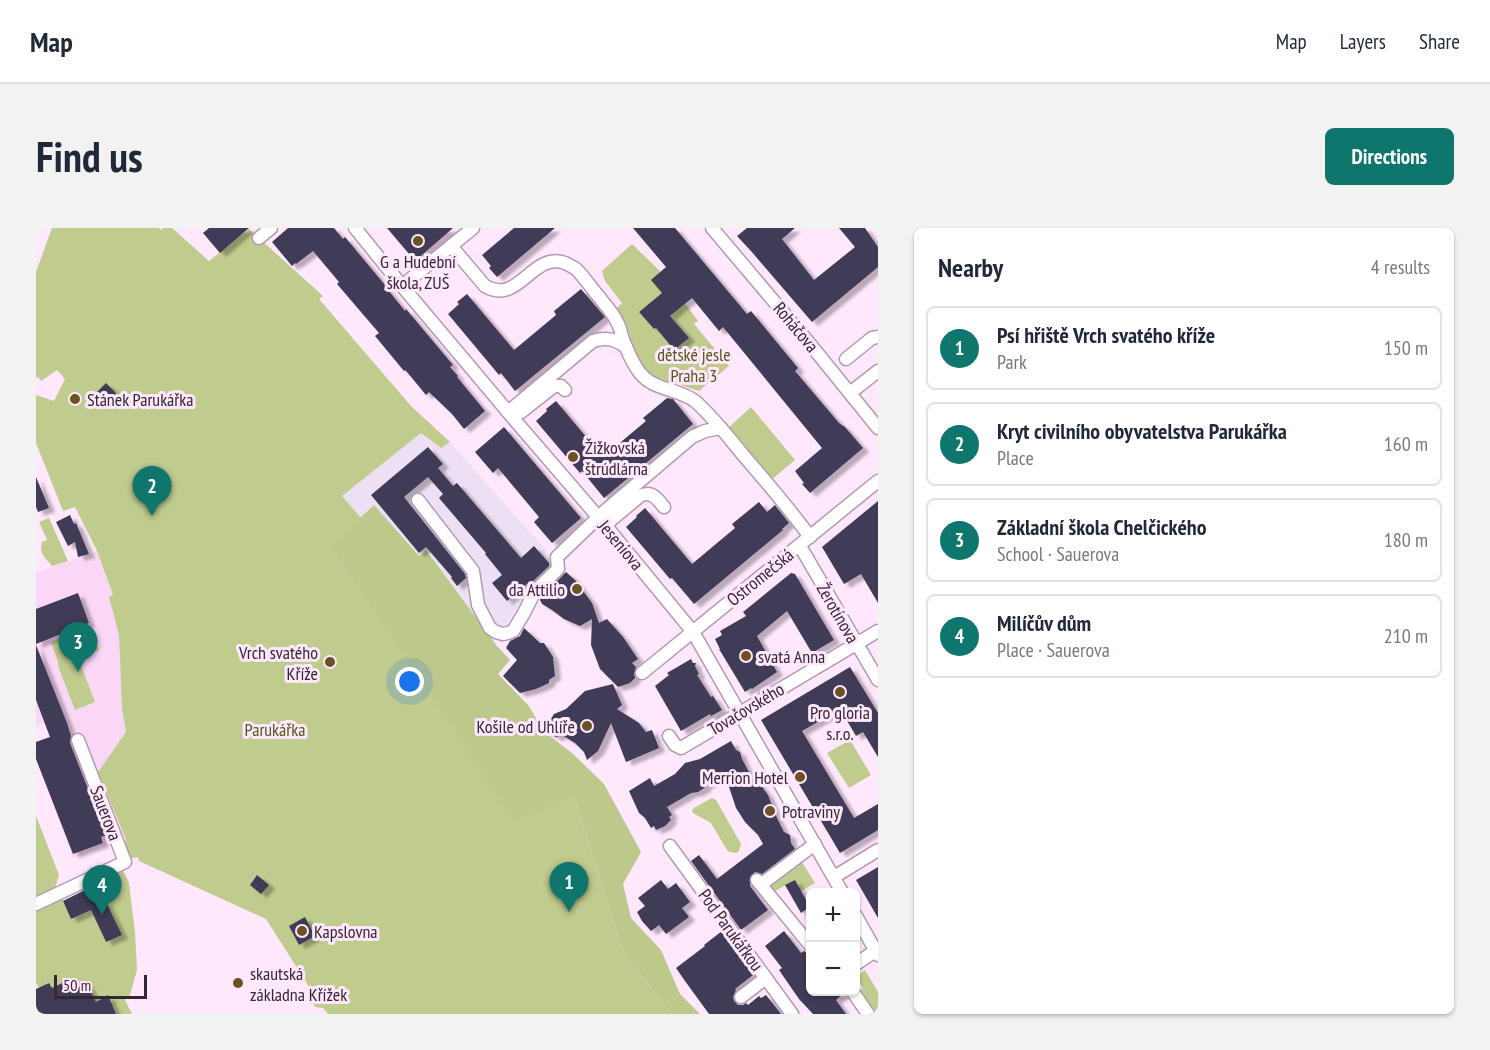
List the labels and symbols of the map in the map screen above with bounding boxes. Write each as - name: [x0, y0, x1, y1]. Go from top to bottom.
- marker: G a Hudební škola, ZUŠ: [411, 234, 425, 248]
- place label: G a Hudební škola, ZUŠ: [380, 250, 456, 294]
- street label: Roháčova: [768, 297, 824, 357]
- park label: dětské jesle Praha 3: [657, 343, 731, 387]
- place label: Stánek Parukářka: [87, 388, 193, 411]
- marker: Stánek Parukářka: [68, 392, 82, 406]
- place label: Žižkovská štrúdlárna: [585, 436, 648, 480]
- marker: Žižkovská štrúdlárna: [566, 450, 580, 464]
- pin: 2: [132, 466, 172, 516]
- street label: Jeseniova: [593, 514, 649, 575]
- street label: Ostromečská: [722, 543, 798, 611]
- place label: da Attilio: [509, 578, 565, 601]
- street label: Žerotínova: [812, 579, 864, 647]
- marker: da Attilio: [570, 582, 584, 596]
- pin: 3: [58, 622, 98, 672]
- place label: Vrch svatého Kříže: [238, 641, 318, 685]
- place label: svatá Anna: [758, 645, 825, 668]
- marker: svatá Anna: [739, 649, 753, 663]
- marker: Vrch svatého Kříže: [323, 655, 337, 669]
- your location: [395, 667, 424, 696]
- street label: Tovačovského: [704, 677, 788, 741]
- marker: Pro gloria s.r.o.: [833, 685, 847, 699]
- place label: Pro gloria s.r.o.: [810, 701, 870, 745]
- place label: Košile od Uhlíře: [476, 715, 575, 738]
- park label: Parukářka: [245, 718, 305, 741]
- marker: Košile od Uhlíře: [580, 719, 594, 733]
- place label: Merrion Hotel: [702, 766, 789, 789]
- marker: Merrion Hotel: [793, 770, 807, 784]
- street label: Sauerova: [85, 782, 127, 844]
- place label: Potraviny: [782, 800, 840, 823]
- marker: Potraviny: [763, 804, 777, 818]
- pin: 1: [550, 862, 588, 912]
- pin: 4: [82, 866, 122, 915]
- street label: Pod Parukářkou: [693, 884, 769, 976]
- place label: Kapslovna: [314, 920, 378, 943]
- marker: Kapslovna: [295, 924, 309, 938]
- place label: skautská základna Křížek: [250, 962, 347, 1006]
- scale bar: [54, 972, 147, 1000]
- marker: skautská základna Křížek: [231, 976, 245, 990]

